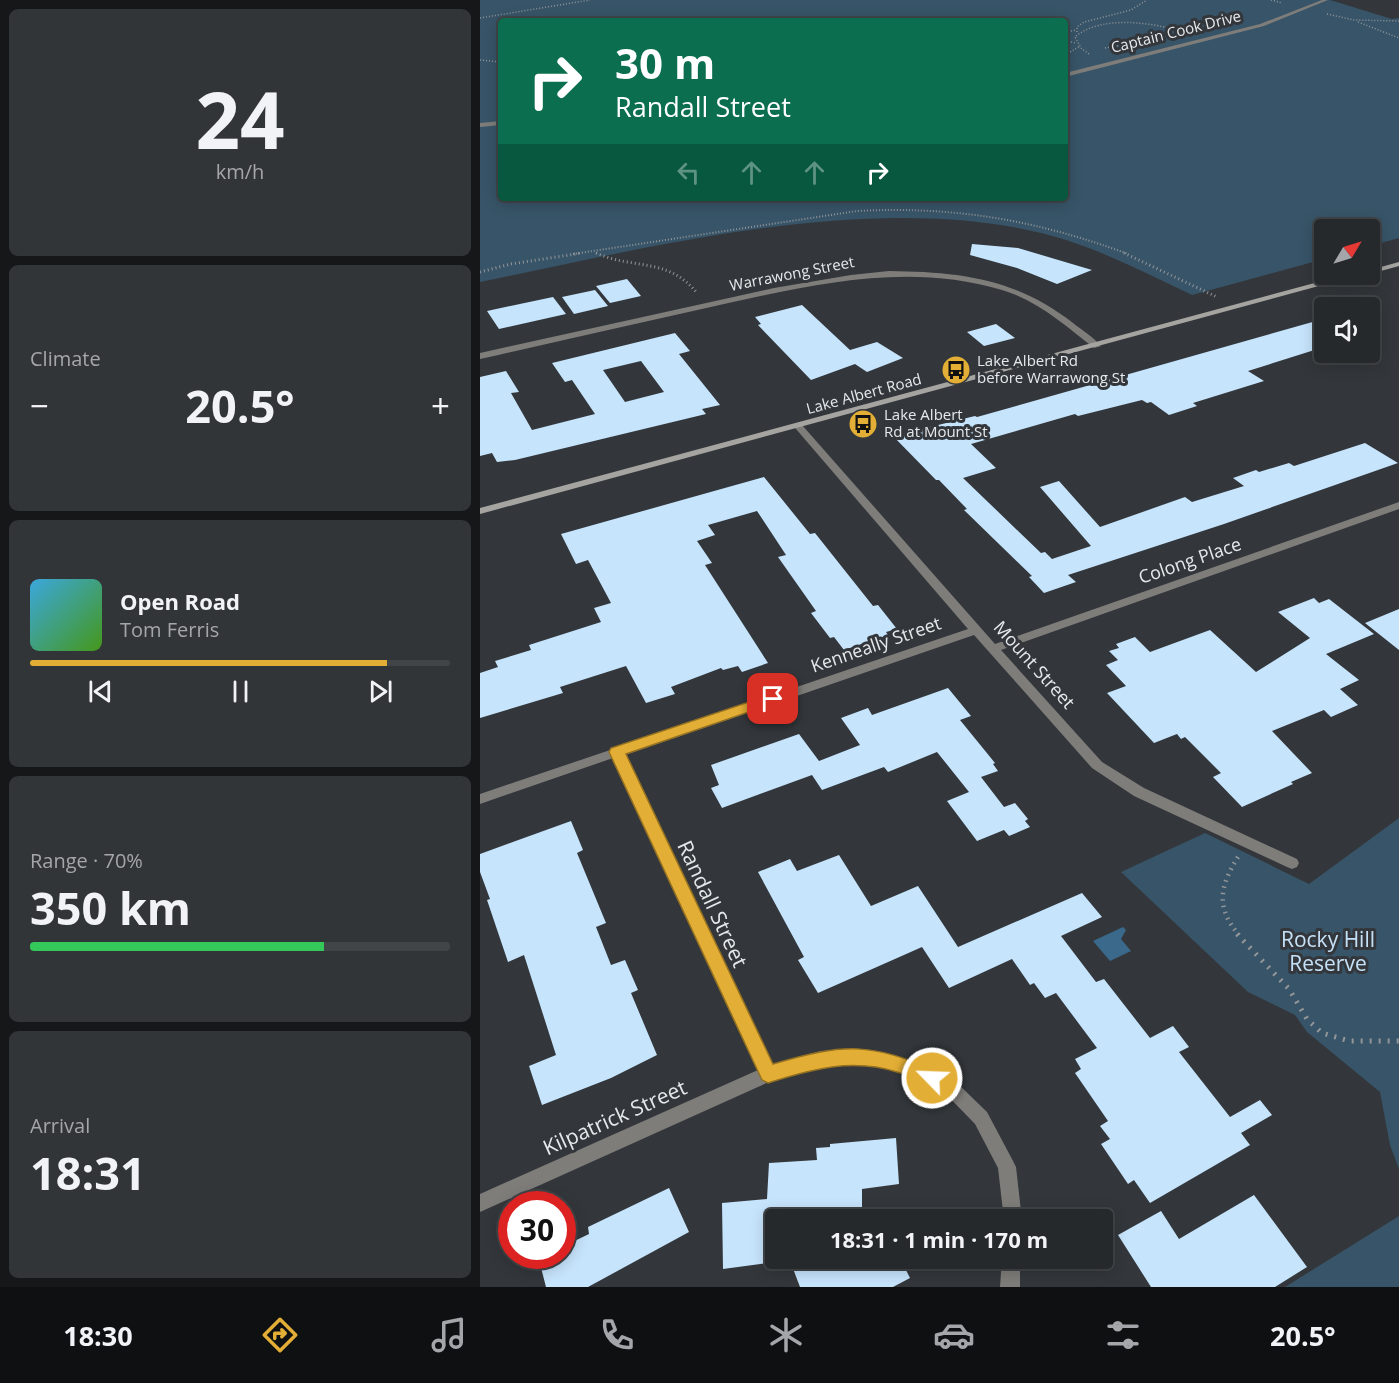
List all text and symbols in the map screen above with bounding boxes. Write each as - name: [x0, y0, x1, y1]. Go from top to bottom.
- street label: Captain Cook Drive: [1109, 5, 1243, 57]
- text: 30 m: [615, 34, 715, 91]
- icon: right: [516, 42, 594, 120]
- text: 24: [195, 66, 285, 172]
- text: Randall Street: [615, 88, 791, 125]
- icon: left: [672, 156, 705, 189]
- icon: ahead: [735, 156, 768, 189]
- icon: ahead: [798, 156, 831, 189]
- icon: right: [861, 156, 894, 189]
- text: km/h: [216, 158, 264, 185]
- north arrow: [1314, 219, 1380, 285]
- map controls: [1314, 219, 1380, 363]
- street label: Warrawong Street: [728, 251, 856, 295]
- button: sound: [1314, 297, 1380, 363]
- text: Climate: [30, 345, 101, 372]
- place label: Lake Albert Rd before Warrawong St: [977, 350, 1125, 387]
- bus stop icon: Lake Albert Rd before Warrawong St: [940, 354, 972, 386]
- street label: Lake Albert Road: [804, 368, 924, 418]
- text: 20.5°: [185, 375, 295, 436]
- text: −: [30, 383, 49, 428]
- text: +: [431, 383, 450, 428]
- place label: Lake Albert Rd at Mount St: [884, 404, 988, 441]
- bus stop icon: Lake Albert Rd at Mount St: [847, 408, 879, 440]
- street label: Colong Place: [1135, 531, 1244, 589]
- text: Open Road: [120, 586, 240, 616]
- street label: Kenneally Street: [807, 611, 944, 678]
- street label: Mount Street: [989, 615, 1081, 713]
- text: Tom Ferris: [120, 616, 219, 643]
- pin: [747, 673, 798, 724]
- icon: previous: [84, 675, 117, 708]
- icon: pause: [224, 675, 257, 708]
- icon: next: [364, 675, 397, 708]
- icon: arrive: [756, 682, 789, 715]
- street label: Randall Street: [671, 836, 754, 971]
- text: Range · 70%: [30, 847, 143, 874]
- text: 350 km: [30, 877, 191, 938]
- park label: Rocky Hill Reserve: [1281, 925, 1375, 977]
- position arrow: [900, 1046, 964, 1110]
- street label: Kilpatrick Street: [538, 1073, 691, 1161]
- text: Arrival: [30, 1112, 90, 1139]
- text: 18:31: [30, 1142, 146, 1203]
- speed limit sign: 30: [498, 1191, 576, 1269]
- text: 18:31 · 1 min · 170 m: [830, 1224, 1048, 1254]
- icon: directions: [259, 1314, 301, 1356]
- icon: music: [428, 1314, 470, 1356]
- icon: phone: [596, 1314, 638, 1356]
- icon: climate: [765, 1314, 807, 1356]
- icon: car: [933, 1314, 975, 1356]
- icon: filters: [1102, 1314, 1144, 1356]
- text: 18:30: [63, 1317, 133, 1354]
- text: 20.5°: [1270, 1317, 1336, 1354]

